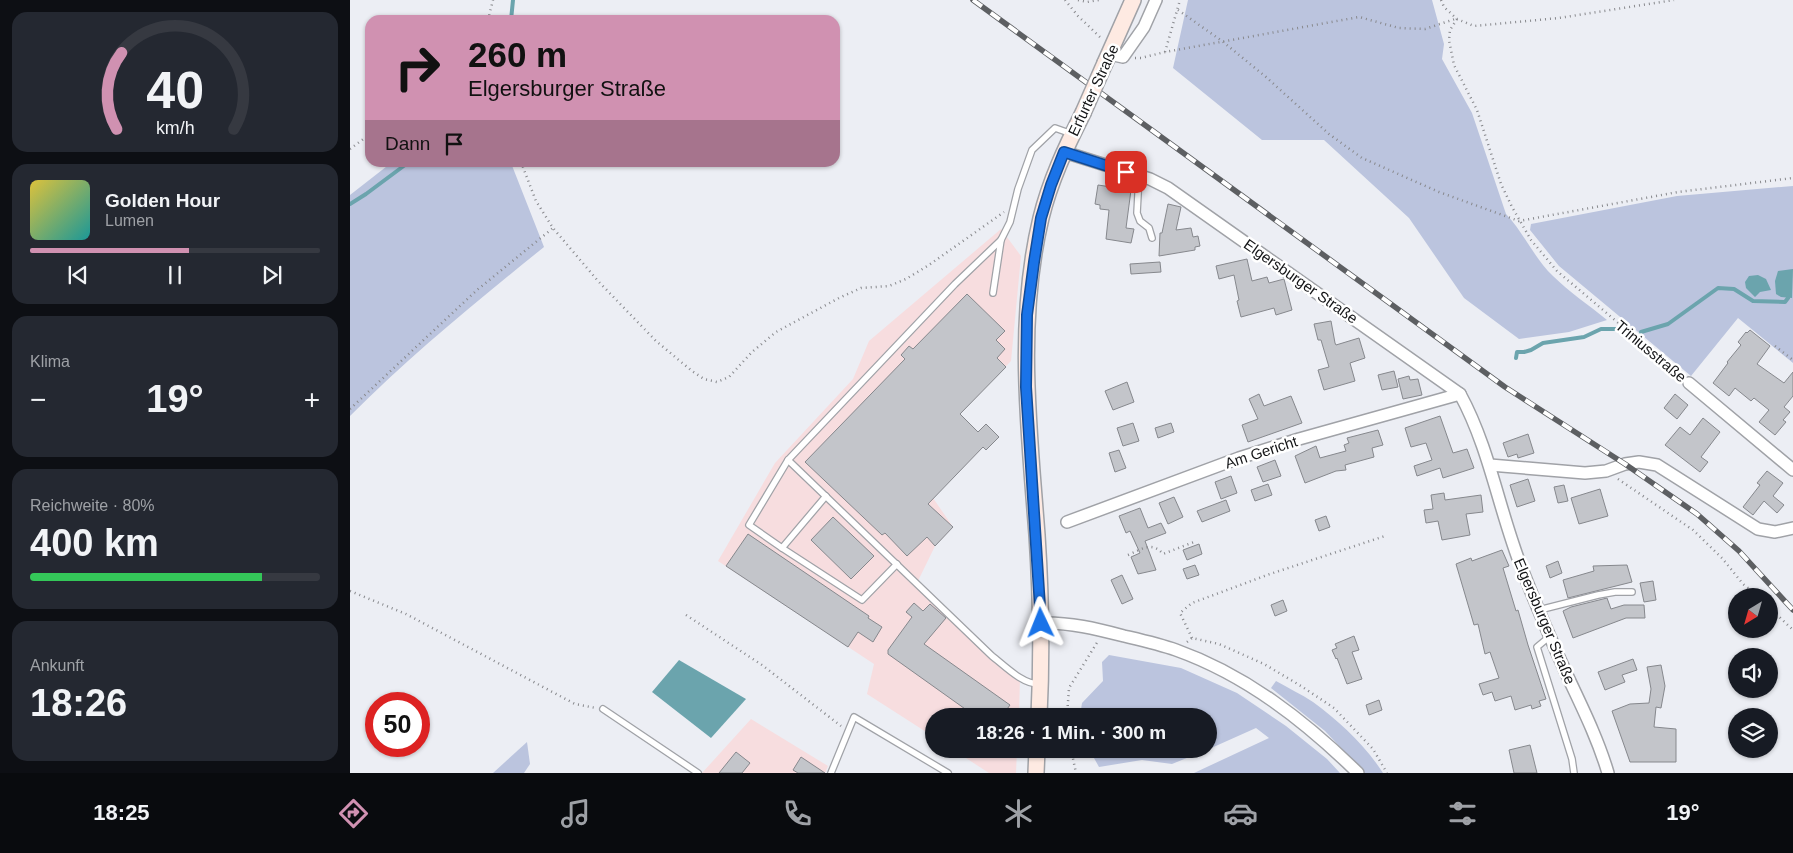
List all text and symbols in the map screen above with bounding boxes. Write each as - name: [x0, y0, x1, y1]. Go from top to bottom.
- icon: right: [385, 35, 450, 100]
- text: 260 m: [468, 35, 567, 74]
- street label: Erfurter Straße: [1064, 41, 1122, 139]
- text: 40: [146, 61, 204, 119]
- text: Elgersburger Straße: [468, 76, 666, 101]
- text: km/h: [156, 118, 194, 138]
- icon: arrive: [440, 130, 468, 158]
- text: Dann: [385, 133, 430, 154]
- pin: [1105, 151, 1147, 193]
- icon: arrive: [1112, 158, 1140, 186]
- text: Golden Hour: [105, 190, 220, 211]
- text: Lumen: [105, 212, 154, 229]
- street label: Elgersburger Straße: [1241, 235, 1361, 327]
- icon: previous: [64, 261, 92, 289]
- icon: pause: [161, 261, 189, 289]
- icon: next: [258, 261, 286, 289]
- street label: Triniusstraße: [1612, 317, 1690, 385]
- text: Klima: [30, 353, 70, 370]
- text: 19°: [146, 378, 204, 420]
- text: −: [30, 384, 46, 415]
- text: +: [304, 384, 320, 415]
- street label: Am Gericht: [1223, 432, 1300, 472]
- text: Reichweite · 80%: [30, 497, 155, 514]
- text: 400 km: [30, 522, 159, 564]
- street label: Elgersburger Straße: [1511, 556, 1579, 686]
- north arrow: [1728, 588, 1778, 638]
- map controls: [1728, 588, 1778, 758]
- position arrow: [1014, 596, 1066, 648]
- button: sound: [1728, 648, 1778, 698]
- text: Ankunft: [30, 657, 84, 674]
- text: 18:26: [30, 682, 127, 724]
- speed limit sign: 50: [365, 692, 430, 757]
- button: layers: [1728, 708, 1778, 758]
- text: 18:26 · 1 Min. · 300 m: [976, 722, 1166, 743]
- icon: directions: [336, 796, 371, 831]
- icon: music: [558, 796, 593, 831]
- icon: phone: [780, 796, 815, 831]
- icon: climate: [1001, 796, 1036, 831]
- icon: car: [1223, 796, 1258, 831]
- icon: filters: [1445, 796, 1480, 831]
- text: 18:25: [93, 800, 150, 825]
- text: 19°: [1666, 800, 1700, 825]

